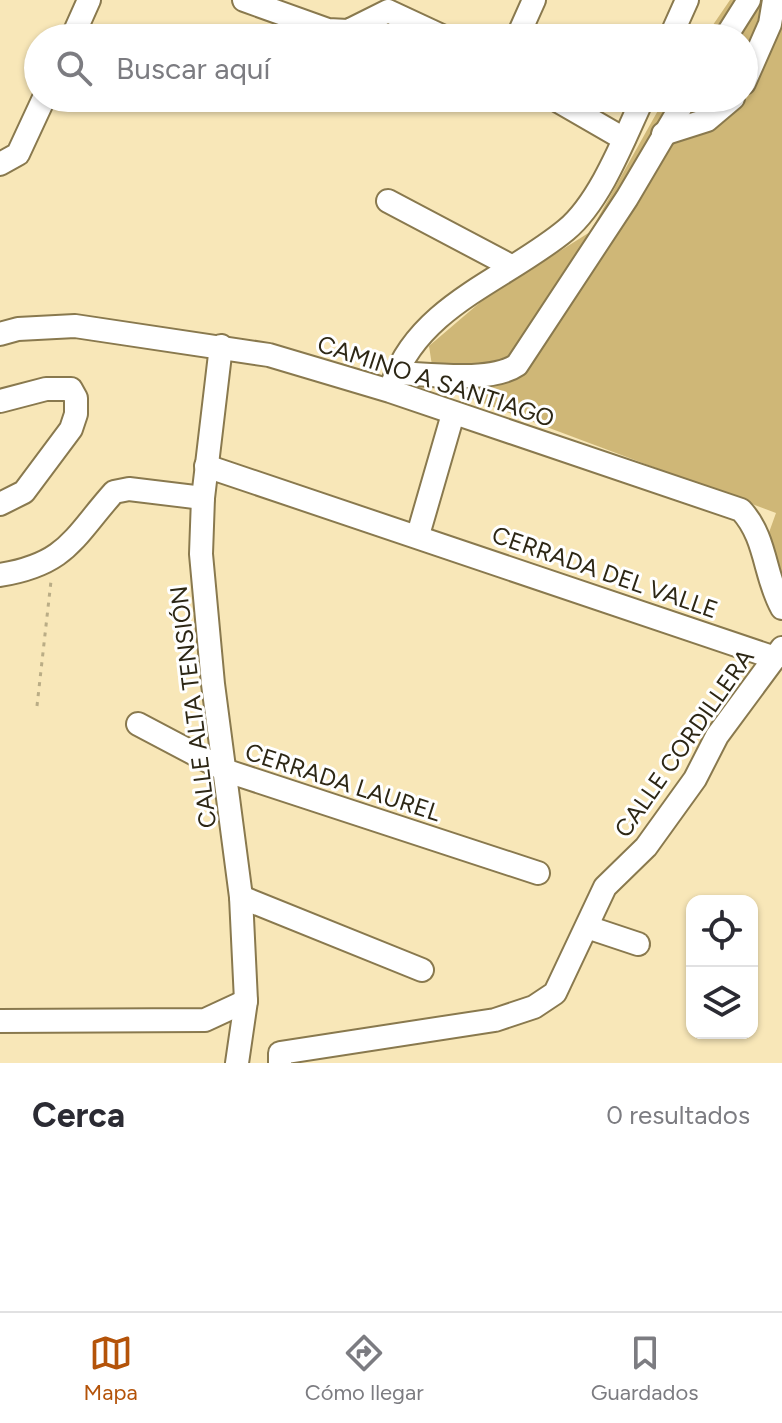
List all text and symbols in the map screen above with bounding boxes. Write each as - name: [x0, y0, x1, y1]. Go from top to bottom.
- search box: [24, 24, 758, 112]
- icon: search: [52, 46, 96, 90]
- text: Buscar aquí: [116, 50, 270, 87]
- street label: CAMINO A SANTIAGO: [314, 329, 558, 433]
- street label: CERRADA DEL VALLE: [488, 520, 722, 624]
- street label: CALLE ALTA TENSIÓN: [164, 584, 222, 830]
- street label: CALLE CORDILLERA: [608, 643, 760, 843]
- street label: CERRADA LAUREL: [242, 737, 445, 827]
- map controls: [686, 895, 758, 1039]
- button: locate: [686, 895, 758, 967]
- button: layers: [686, 967, 758, 1039]
- text: Cerca: [32, 1095, 125, 1136]
- text: 0 resultados: [606, 1099, 750, 1131]
- tab: Mapa: [84, 1331, 138, 1406]
- tab: Cómo llegar: [305, 1331, 424, 1406]
- tab: Guardados: [591, 1331, 698, 1406]

